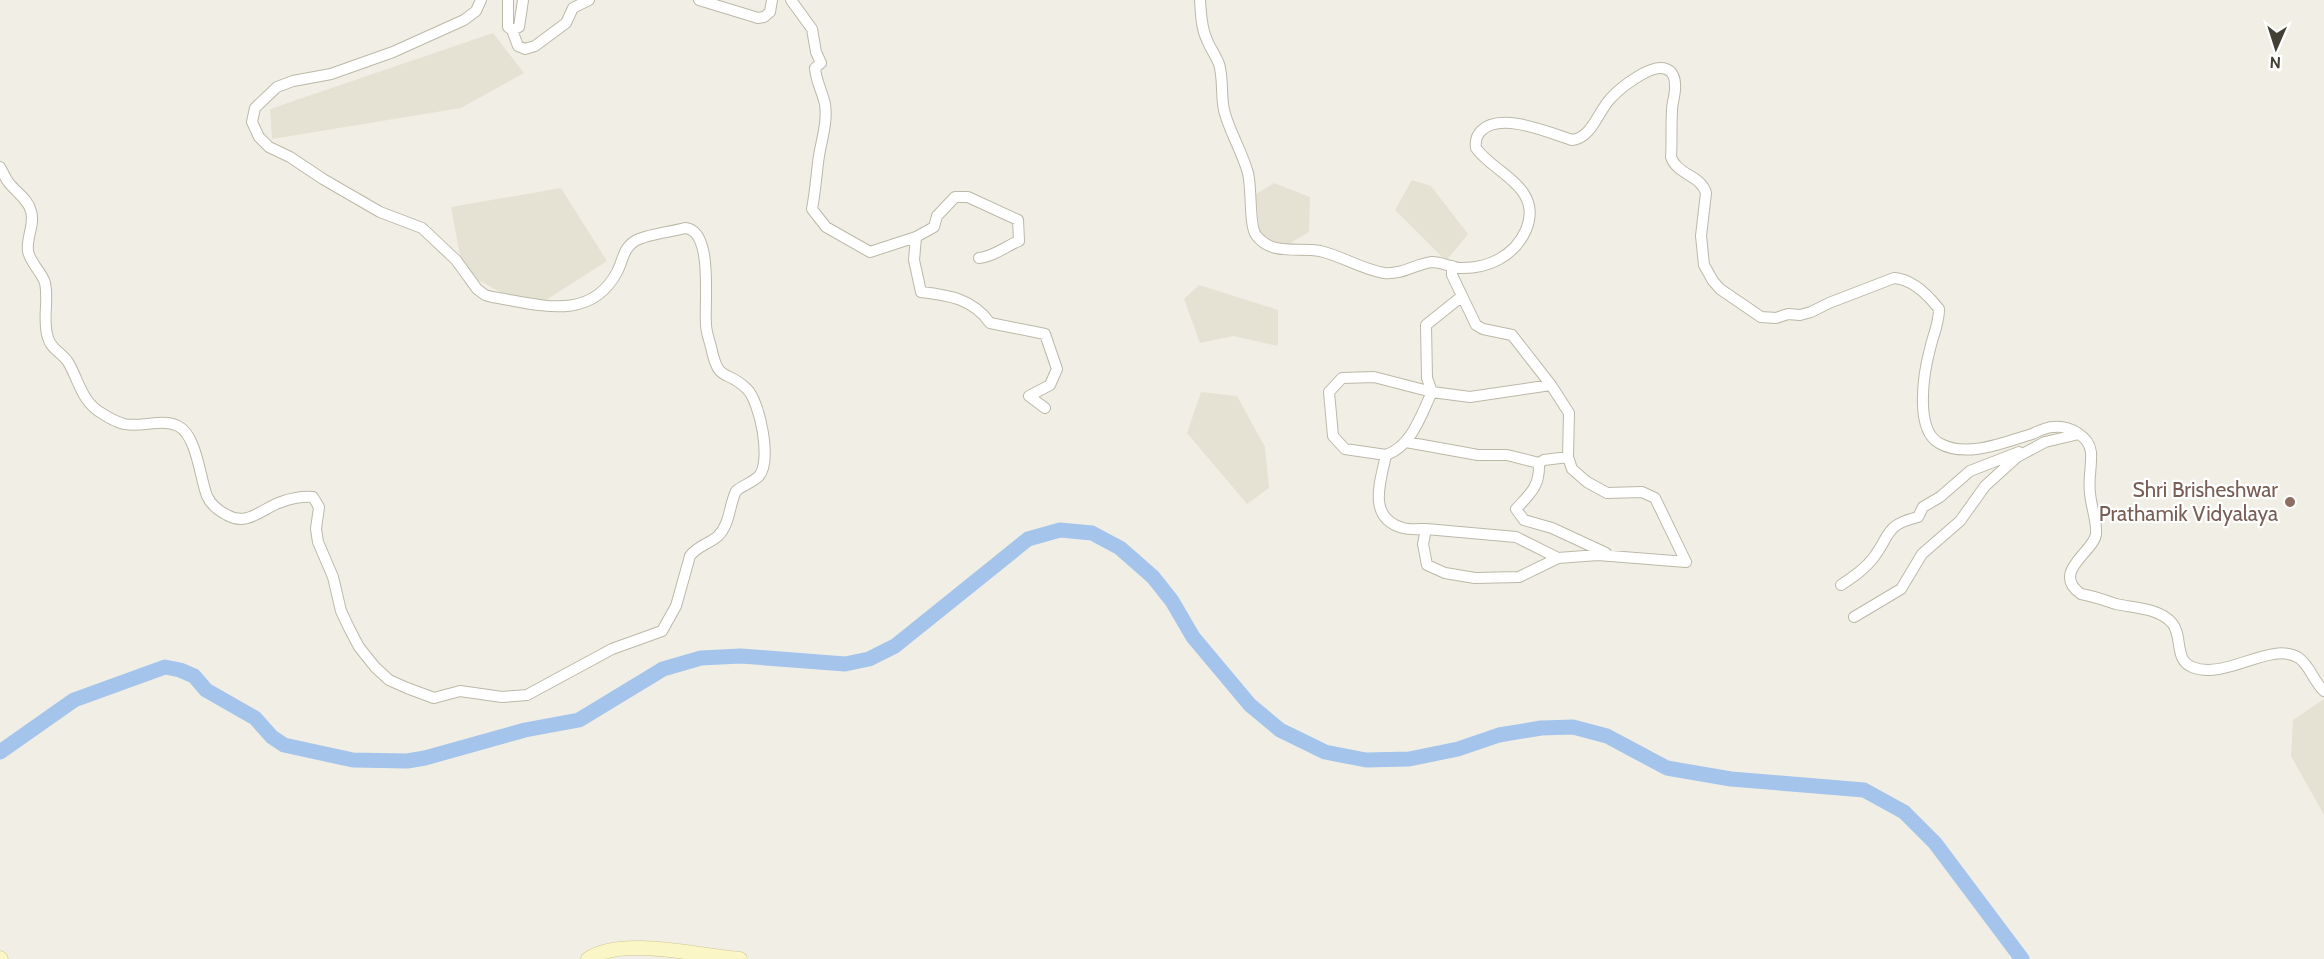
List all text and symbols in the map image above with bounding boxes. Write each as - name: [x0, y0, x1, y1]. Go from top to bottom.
- north arrow: [2246, 18, 2306, 78]
- text: N: [2269, 53, 2281, 72]
- place label: Shri Brisheshwar Prathamik Vidyalaya: [2099, 477, 2278, 526]
- marker: Shri Brisheshwar Prathamik Vidyalaya: [2283, 495, 2297, 509]

